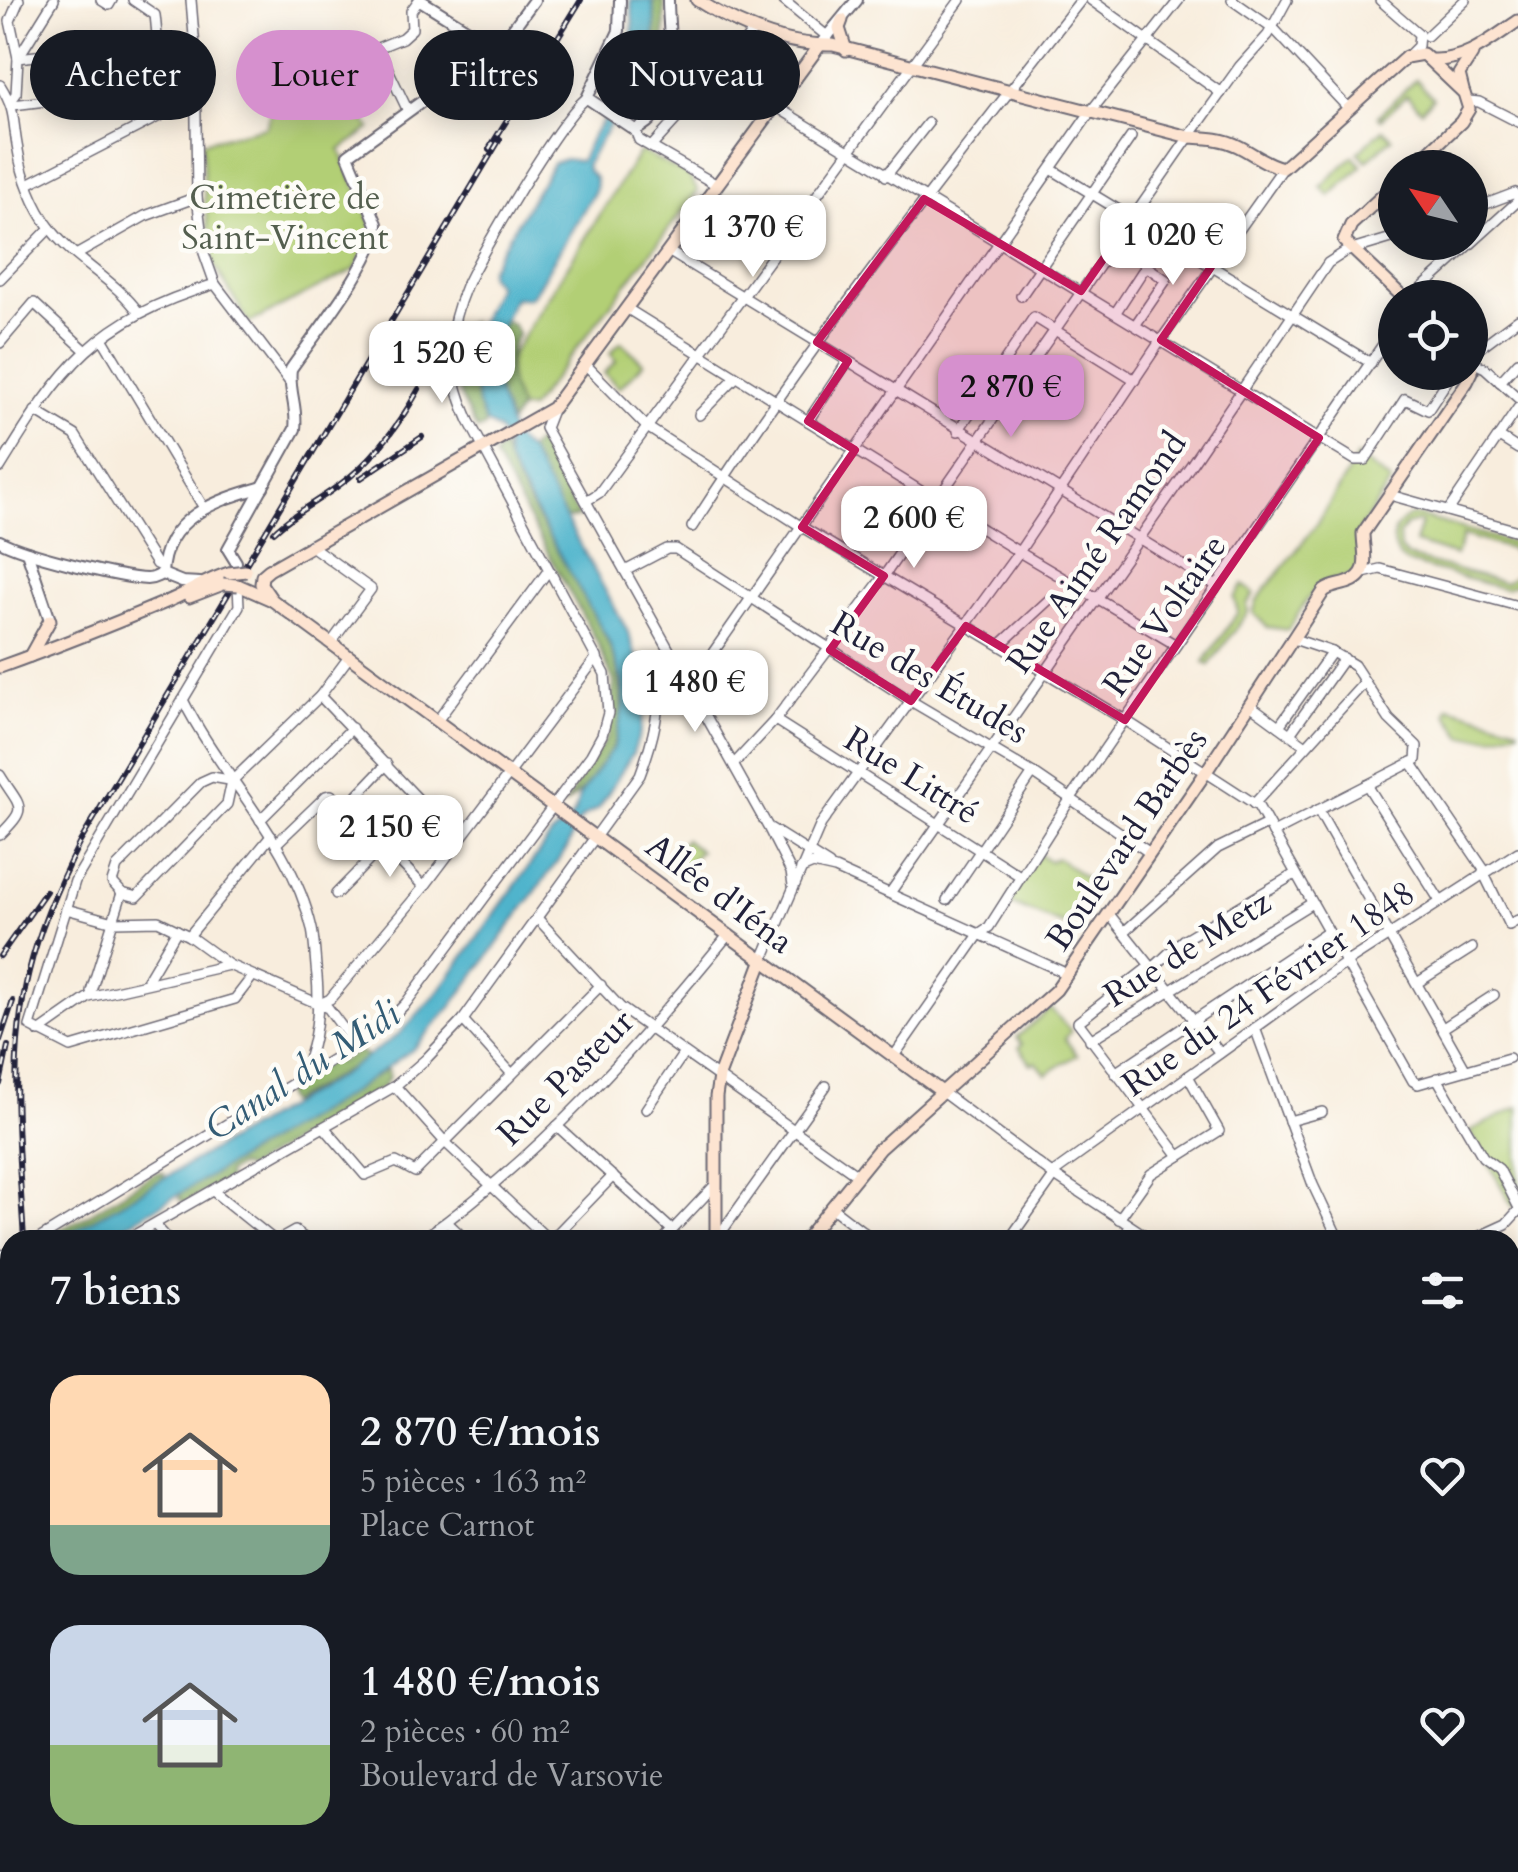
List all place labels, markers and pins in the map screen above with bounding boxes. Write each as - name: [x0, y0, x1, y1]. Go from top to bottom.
- pin: 1 370 €: [661, 195, 845, 280]
- pin: 1 020 €: [1081, 203, 1265, 288]
- pin: 1 520 €: [350, 321, 534, 406]
- pin: 2 870 €: [919, 355, 1103, 440]
- pin: 2 600 €: [822, 486, 1006, 571]
- pin: 1 480 €: [603, 650, 787, 735]
- pin: 2 150 €: [298, 795, 482, 880]

